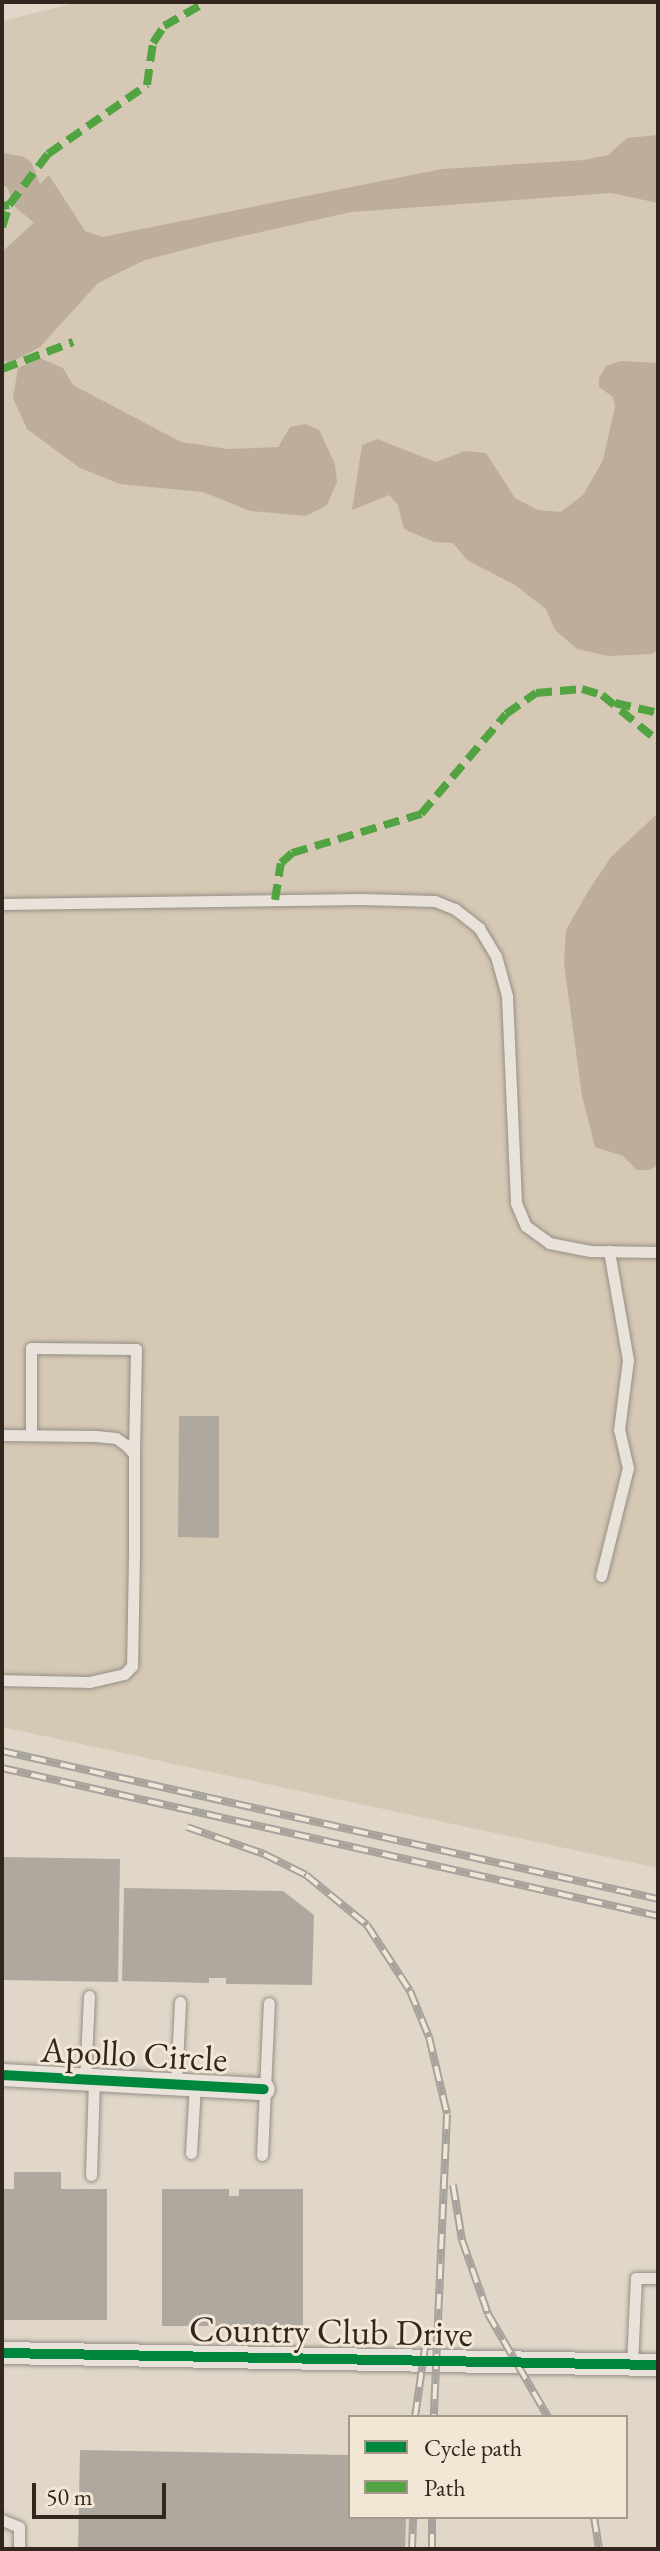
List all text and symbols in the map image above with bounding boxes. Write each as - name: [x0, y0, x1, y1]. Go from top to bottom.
- street label: Apollo Circle: [40, 2028, 228, 2080]
- street label: Country Club Drive: [189, 2307, 473, 2355]
- legend: [348, 2415, 628, 2519]
- text: Cycle path: [424, 2432, 522, 2463]
- scale bar: [36, 2467, 170, 2517]
- text: Path: [424, 2472, 466, 2503]
- text: 50 m: [46, 2481, 93, 2512]

